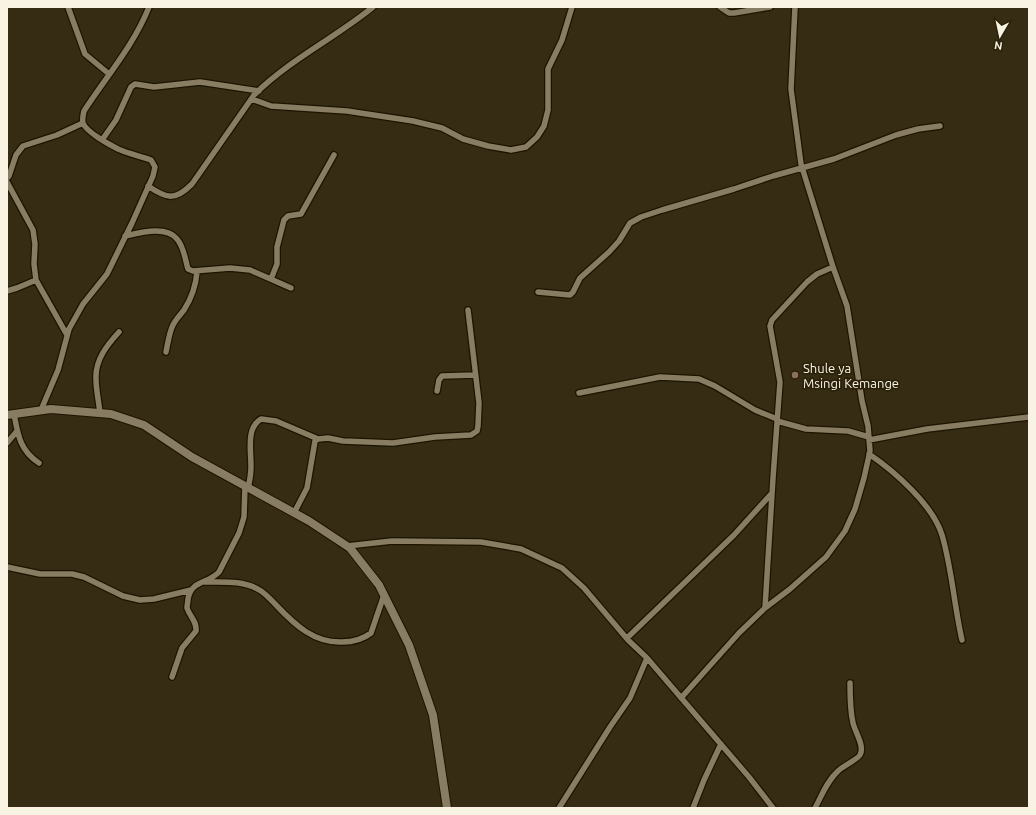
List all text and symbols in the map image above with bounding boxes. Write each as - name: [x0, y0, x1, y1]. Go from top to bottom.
- north arrow: [980, 16, 1020, 56]
- text: N: [993, 39, 1003, 52]
- place label: Shule ya Msingi Kemange: [803, 361, 899, 390]
- marker: Shule ya Msingi Kemange: [790, 370, 800, 380]

